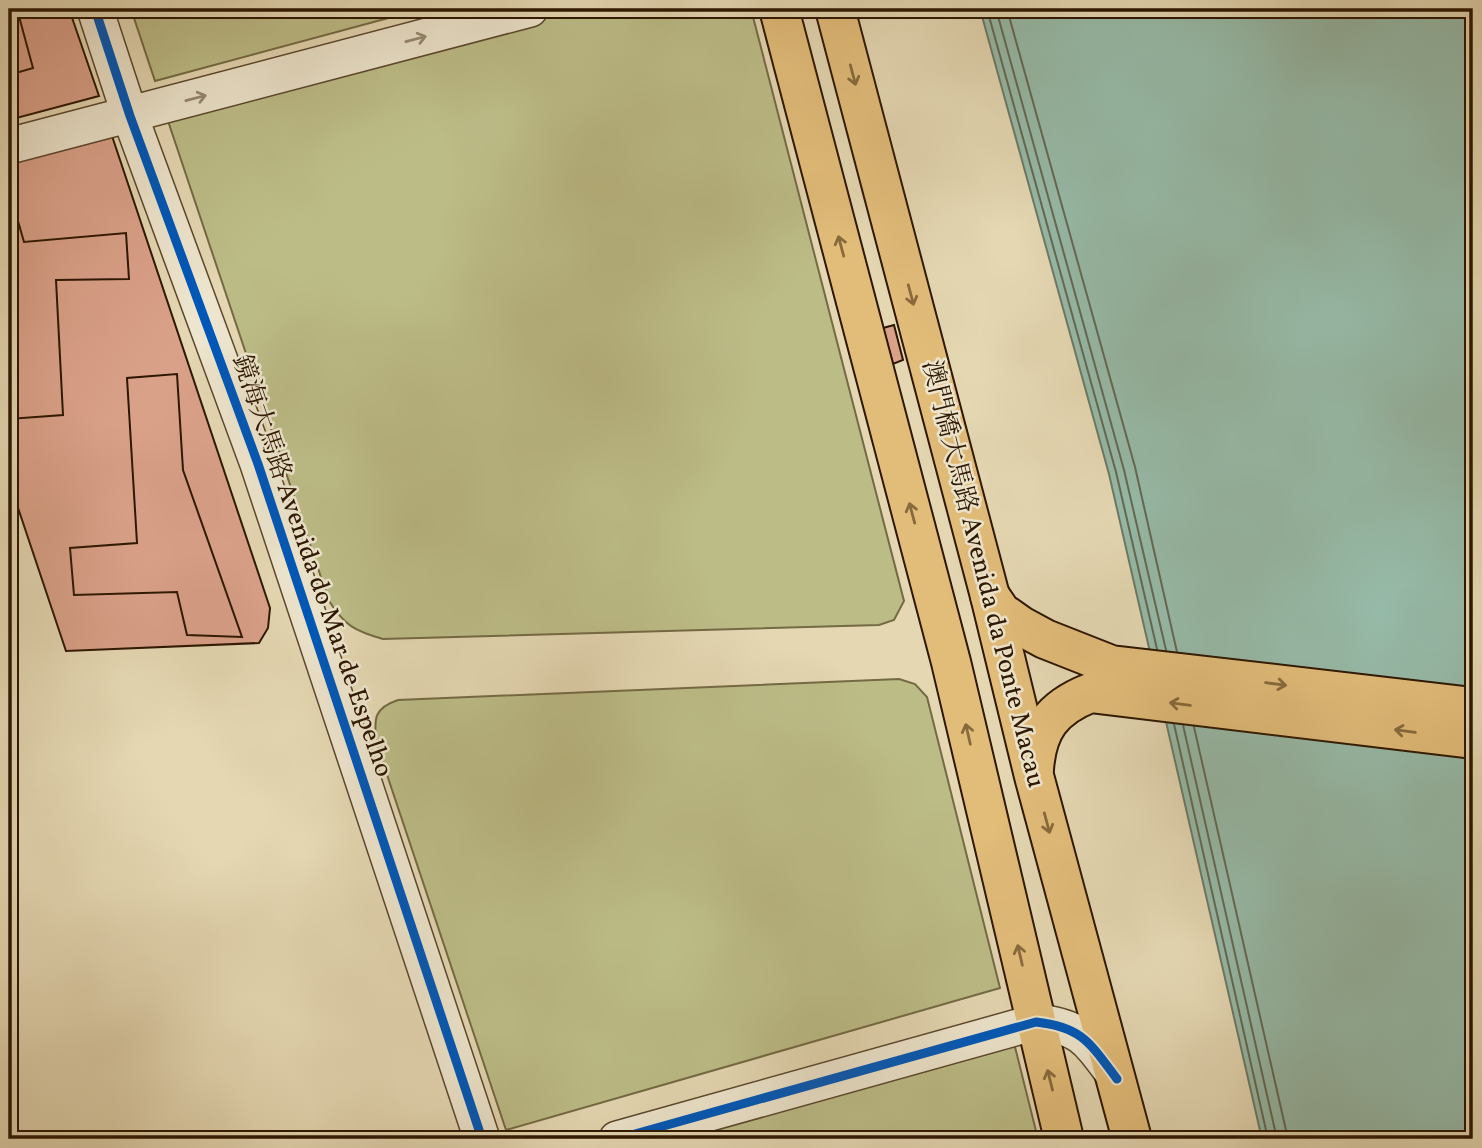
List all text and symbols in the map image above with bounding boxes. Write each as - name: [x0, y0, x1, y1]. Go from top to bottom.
- one-way arrow: [404, 32, 427, 45]
- one-way arrow: [847, 64, 860, 86]
- one-way arrow: [184, 91, 207, 104]
- one-way arrow: [834, 235, 847, 257]
- one-way arrow: [905, 283, 918, 306]
- street label: 鏡海大馬路 Avenida do Mar de Espelho: [223, 350, 401, 782]
- street label: 澳門橋大馬路 Avenida da Ponte Macau: [912, 356, 1054, 792]
- one-way arrow: [905, 502, 918, 525]
- one-way arrow: [1264, 678, 1287, 691]
- one-way arrow: [1169, 698, 1191, 711]
- one-way arrow: [961, 723, 974, 746]
- one-way arrow: [1395, 724, 1417, 737]
- one-way arrow: [1041, 812, 1054, 834]
- one-way arrow: [1013, 944, 1026, 967]
- one-way arrow: [1043, 1070, 1056, 1092]

